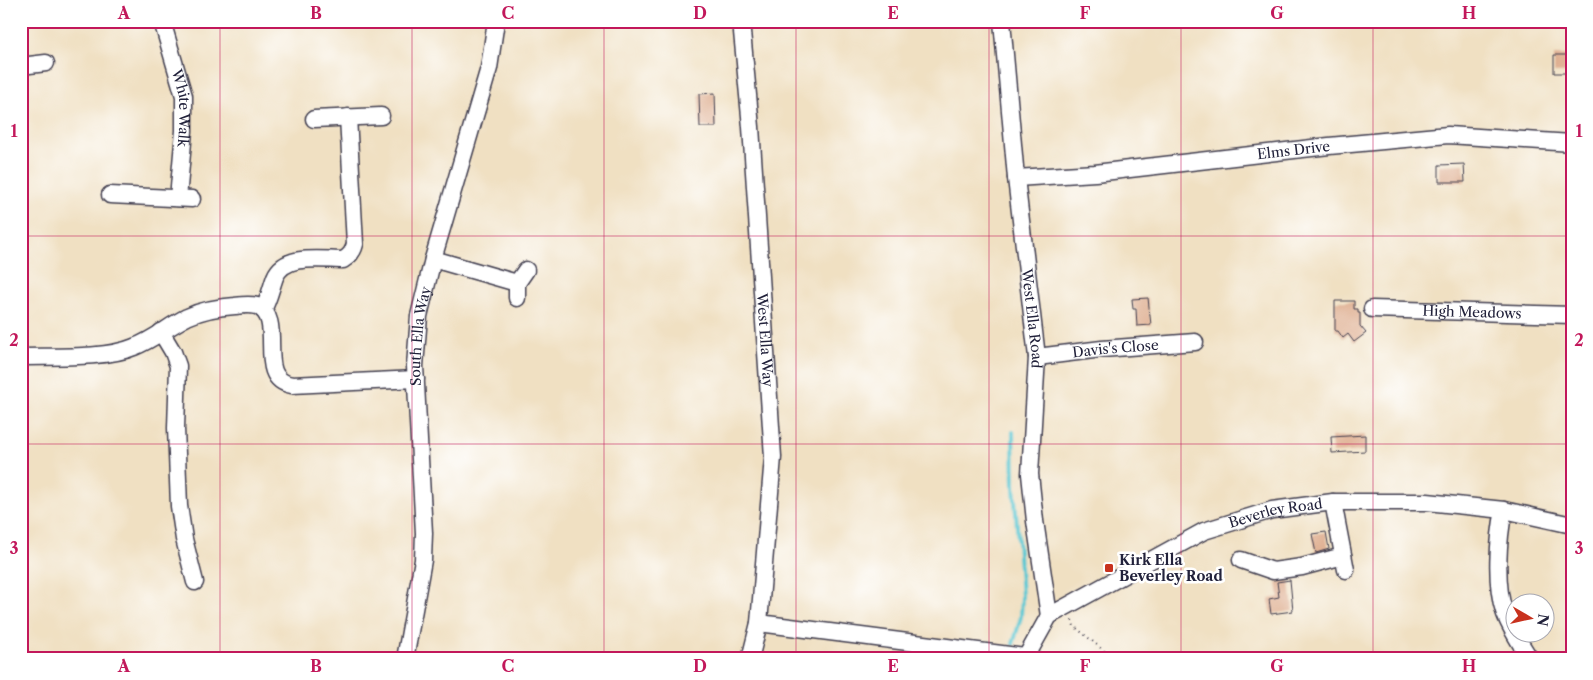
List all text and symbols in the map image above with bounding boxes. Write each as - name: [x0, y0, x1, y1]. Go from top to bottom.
- text: A: [117, 3, 131, 23]
- text: B: [310, 3, 322, 23]
- text: C: [502, 3, 514, 23]
- text: D: [693, 3, 707, 23]
- text: E: [887, 3, 899, 23]
- text: F: [1080, 3, 1091, 23]
- text: G: [1270, 3, 1284, 23]
- text: H: [1462, 3, 1476, 23]
- street label: White Walk: [167, 66, 193, 149]
- text: 1: [10, 121, 18, 141]
- text: 1: [1575, 121, 1583, 141]
- street label: Elms Drive: [1256, 137, 1331, 163]
- street label: West Ella Road: [1018, 267, 1046, 369]
- street label: South Ella Way: [406, 284, 435, 387]
- street label: West Ella Way: [753, 292, 777, 388]
- street label: High Meadows: [1422, 302, 1522, 322]
- text: 2: [9, 330, 19, 350]
- text: 2: [1574, 330, 1584, 350]
- street label: Davis's Close: [1071, 336, 1159, 362]
- street label: Beverley Road: [1226, 494, 1324, 532]
- text: 3: [9, 538, 19, 558]
- text: 3: [1574, 538, 1584, 558]
- place label: Kirk Ella Beverley Road: [1119, 551, 1223, 585]
- marker: Kirk Ella Beverley Road: [1103, 562, 1115, 574]
- north arrow: [1506, 592, 1556, 642]
- text: N: [1533, 613, 1553, 627]
- text: A: [117, 656, 131, 676]
- text: B: [310, 656, 322, 676]
- text: C: [502, 656, 514, 676]
- text: D: [693, 656, 707, 676]
- text: E: [887, 656, 899, 676]
- text: F: [1080, 656, 1091, 676]
- text: G: [1270, 656, 1284, 676]
- text: H: [1462, 656, 1476, 676]

